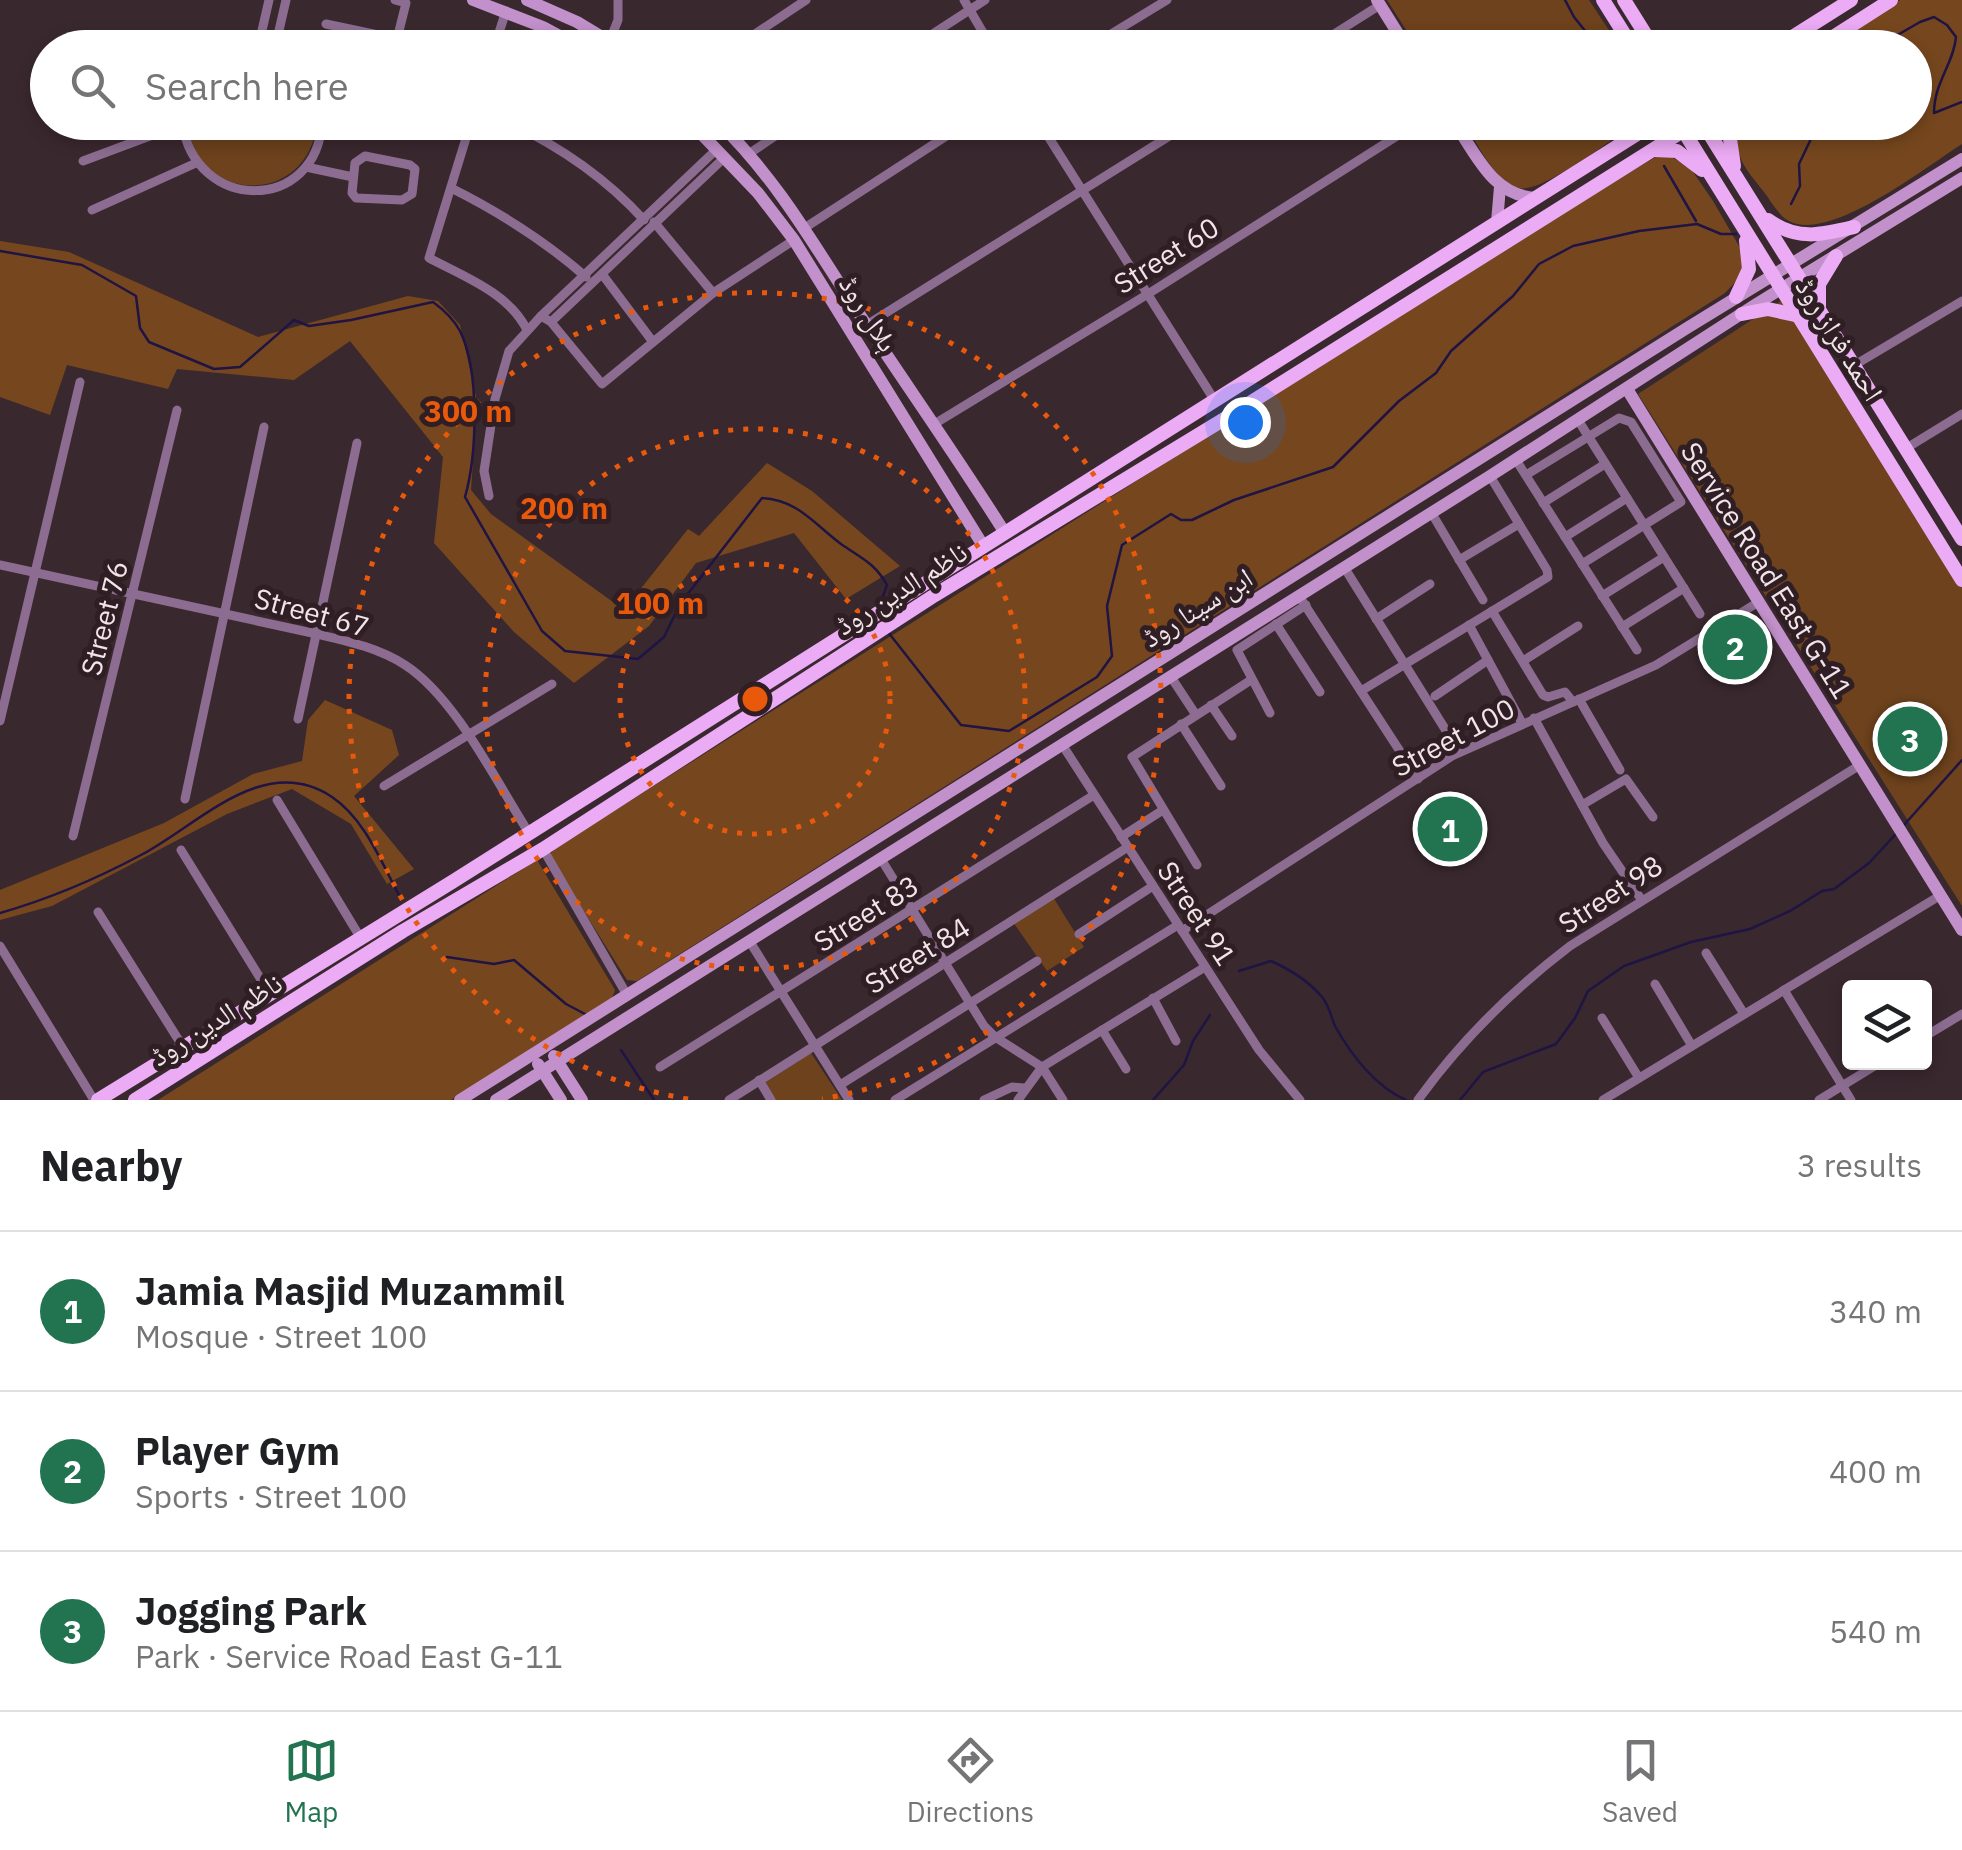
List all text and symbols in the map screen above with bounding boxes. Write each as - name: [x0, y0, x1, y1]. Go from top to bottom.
- search box: [30, 30, 1932, 140]
- icon: search: [65, 58, 120, 113]
- text: Search here: [145, 61, 349, 110]
- street label: Street 60: [1107, 208, 1225, 302]
- street label: ہلال روڈ: [831, 268, 907, 358]
- street label: احمد فراز روڈ: [1788, 270, 1892, 408]
- text: 300 m: [424, 391, 512, 430]
- your location: [1220, 397, 1271, 448]
- street label: Service Road East G-11: [1673, 435, 1861, 705]
- text: 200 m: [520, 488, 608, 527]
- street label: ناظم الدین روڈ: [828, 533, 974, 644]
- street label: Street 76: [72, 557, 136, 679]
- street label: ابن سینا روڈ: [1135, 559, 1259, 655]
- street label: Street 67: [251, 579, 373, 645]
- text: 100 m: [616, 583, 704, 622]
- pin: 2: [1702, 610, 1768, 684]
- centre of rings: [737, 681, 773, 717]
- street label: Street 100: [1385, 689, 1521, 785]
- pin: 3: [1878, 702, 1942, 776]
- pin: 1: [1418, 792, 1482, 866]
- street label: Street 98: [1551, 847, 1669, 941]
- street label: Street 91: [1150, 854, 1244, 972]
- street label: Street 83: [807, 866, 925, 960]
- street label: Street 84: [858, 908, 976, 1002]
- street label: ناظم الدین روڈ: [143, 964, 289, 1075]
- map controls: [1842, 980, 1932, 1070]
- button: layers: [1842, 980, 1932, 1070]
- text: Nearby: [40, 1138, 182, 1193]
- text: 3 results: [1797, 1144, 1922, 1186]
- text: Jamia Masjid Muzammil: [135, 1266, 564, 1315]
- text: 1: [63, 1290, 82, 1332]
- text: 340 m: [1829, 1290, 1922, 1332]
- text: Mosque · Street 100: [135, 1315, 427, 1357]
- text: Player Gym: [135, 1426, 340, 1475]
- text: 2: [63, 1450, 82, 1492]
- text: 400 m: [1829, 1450, 1922, 1492]
- text: Sports · Street 100: [135, 1475, 407, 1517]
- text: Jogging Park: [135, 1586, 367, 1635]
- text: 3: [63, 1610, 82, 1652]
- text: 540 m: [1829, 1610, 1922, 1652]
- text: Park · Service Road East G-11: [135, 1635, 563, 1677]
- tab: Map: [284, 1733, 339, 1830]
- tab: Directions: [907, 1733, 1034, 1830]
- tab: Saved: [1602, 1733, 1678, 1830]

